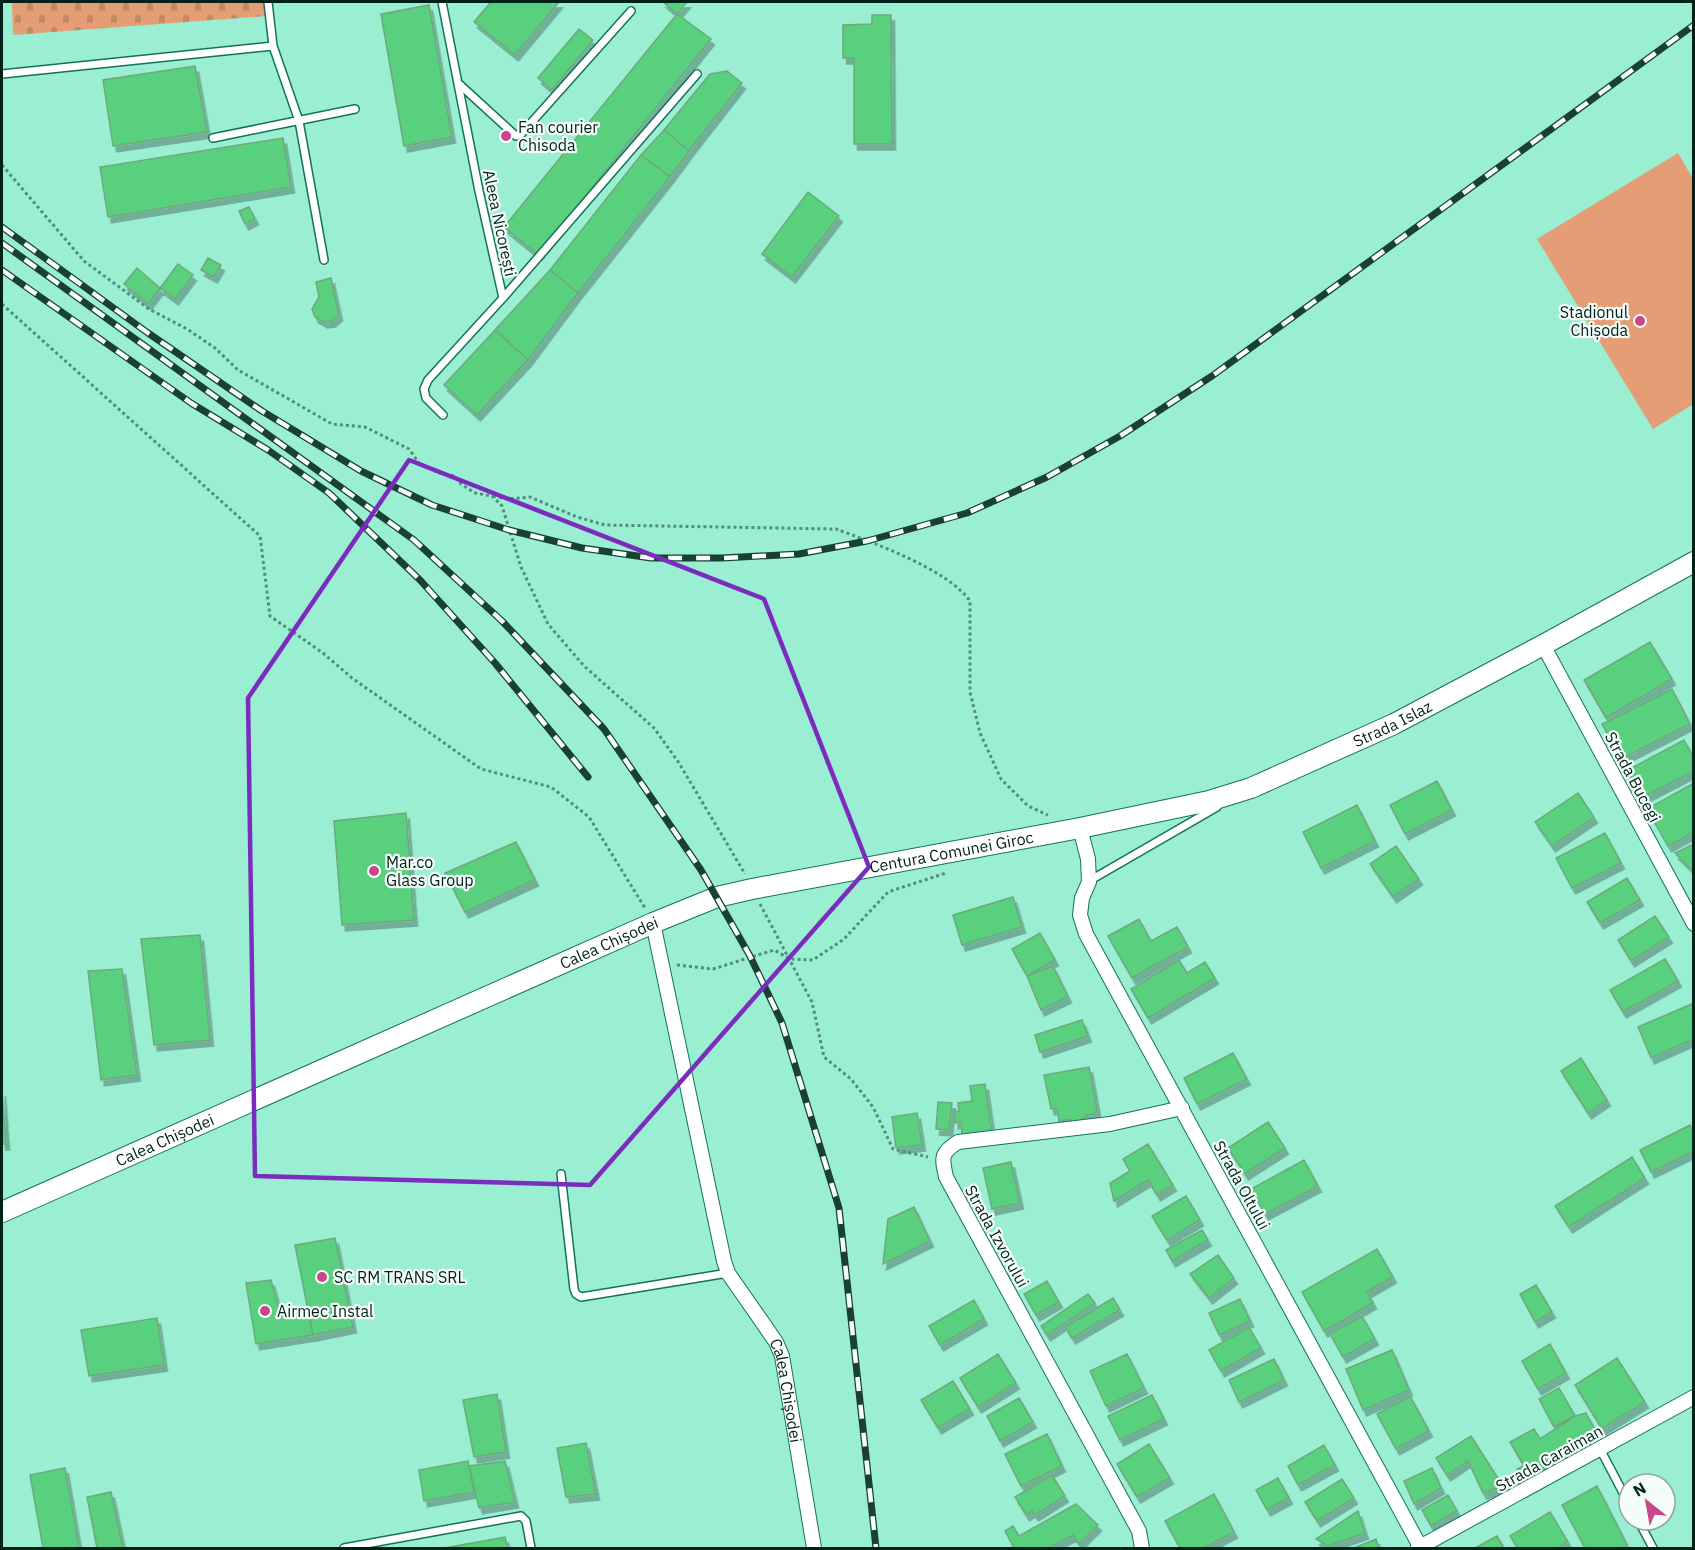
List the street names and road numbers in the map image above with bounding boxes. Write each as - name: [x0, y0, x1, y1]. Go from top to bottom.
- street label: Aleea Nicorești: [479, 168, 521, 278]
- street label: Strada Islaz: [1350, 696, 1435, 751]
- street label: Strada Bucegi: [1601, 728, 1665, 826]
- street label: Centura Comunei Giroc: [868, 827, 1035, 877]
- street label: Calea Chișodei: [556, 912, 661, 973]
- street label: Calea Chișodei: [112, 1109, 217, 1170]
- street label: Strada Oltului: [1209, 1137, 1275, 1233]
- street label: Strada Izvorului: [961, 1181, 1033, 1291]
- street label: Calea Chișodei: [766, 1335, 806, 1444]
- street label: Strada Caraiman: [1492, 1420, 1606, 1496]

